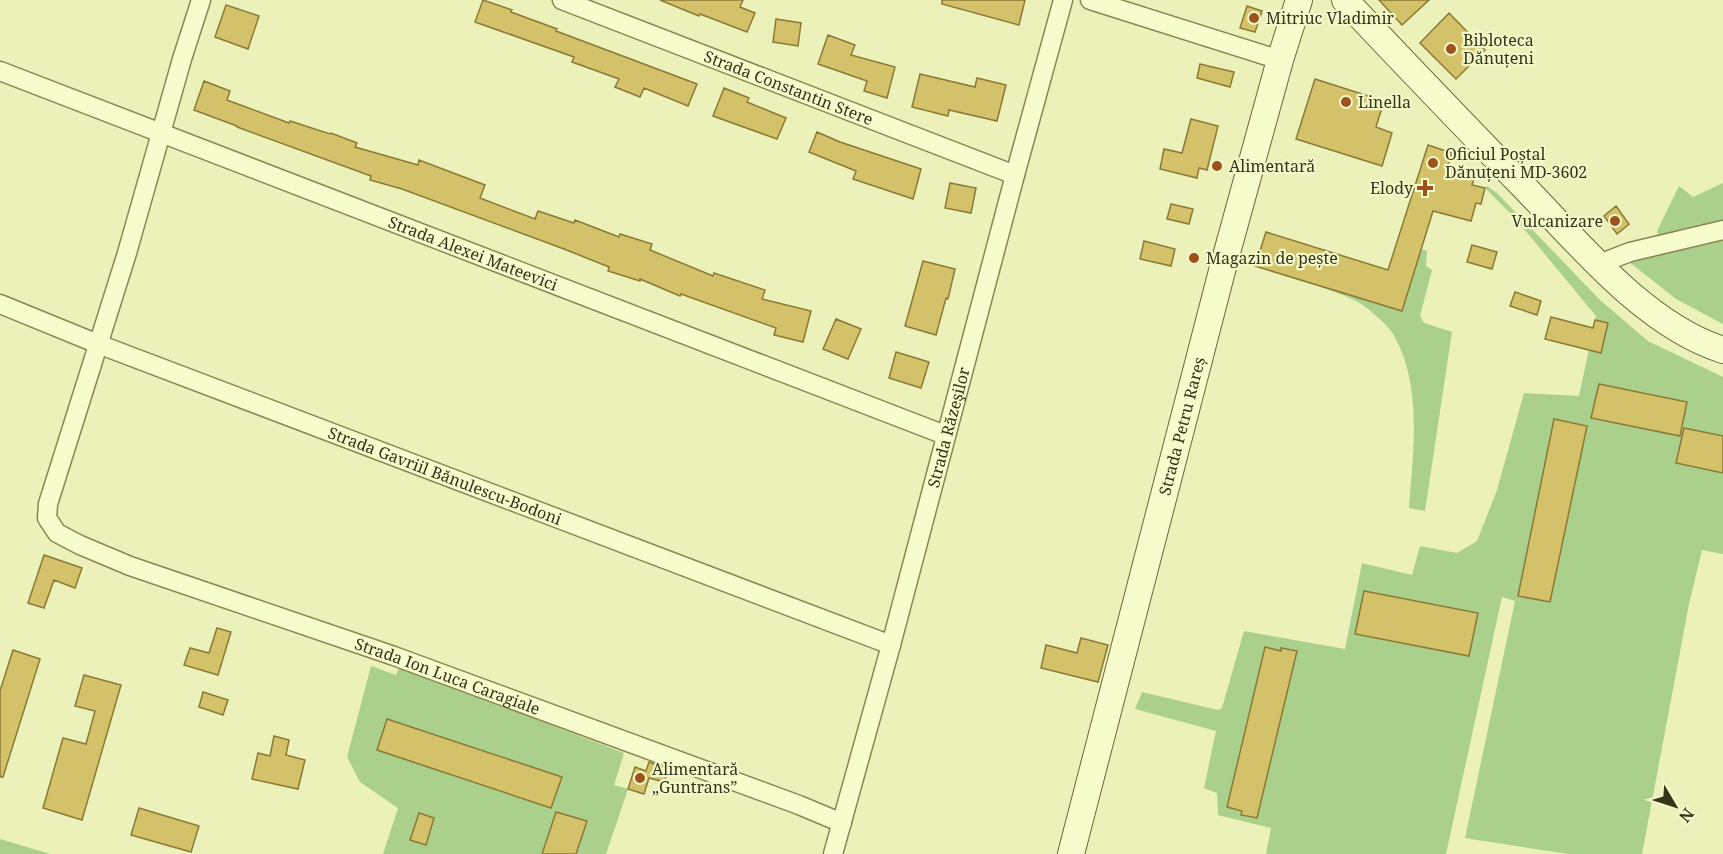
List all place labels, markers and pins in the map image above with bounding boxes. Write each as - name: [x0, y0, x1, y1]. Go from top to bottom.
- place label: Mitriuc Vladimir: [1266, 7, 1395, 29]
- marker: Mitriuc Vladimir: [1247, 11, 1261, 25]
- place label: Bibloteca Dănuțeni: [1463, 29, 1534, 69]
- marker: Bibloteca Dănuțeni: [1444, 42, 1458, 56]
- place label: Linella: [1358, 91, 1411, 113]
- marker: Linella: [1339, 95, 1353, 109]
- place label: Oficiul Poștal Dănuțeni MD-3602: [1445, 143, 1587, 183]
- place label: Alimentară: [1229, 155, 1315, 177]
- marker: Oficiul Poștal Dănuțeni MD-3602: [1426, 156, 1440, 170]
- marker: Alimentară: [1210, 159, 1224, 173]
- place label: Elody: [1370, 177, 1414, 199]
- marker: Elody: [1418, 181, 1432, 195]
- place label: Vulcanizare: [1511, 210, 1603, 232]
- marker: Vulcanizare: [1608, 214, 1622, 228]
- place label: Magazin de pește: [1206, 247, 1338, 269]
- marker: Magazin de pește: [1187, 251, 1201, 265]
- place label: Alimentară „Guntrans”: [652, 758, 738, 798]
- marker: Alimentară „Guntrans”: [633, 771, 647, 785]

